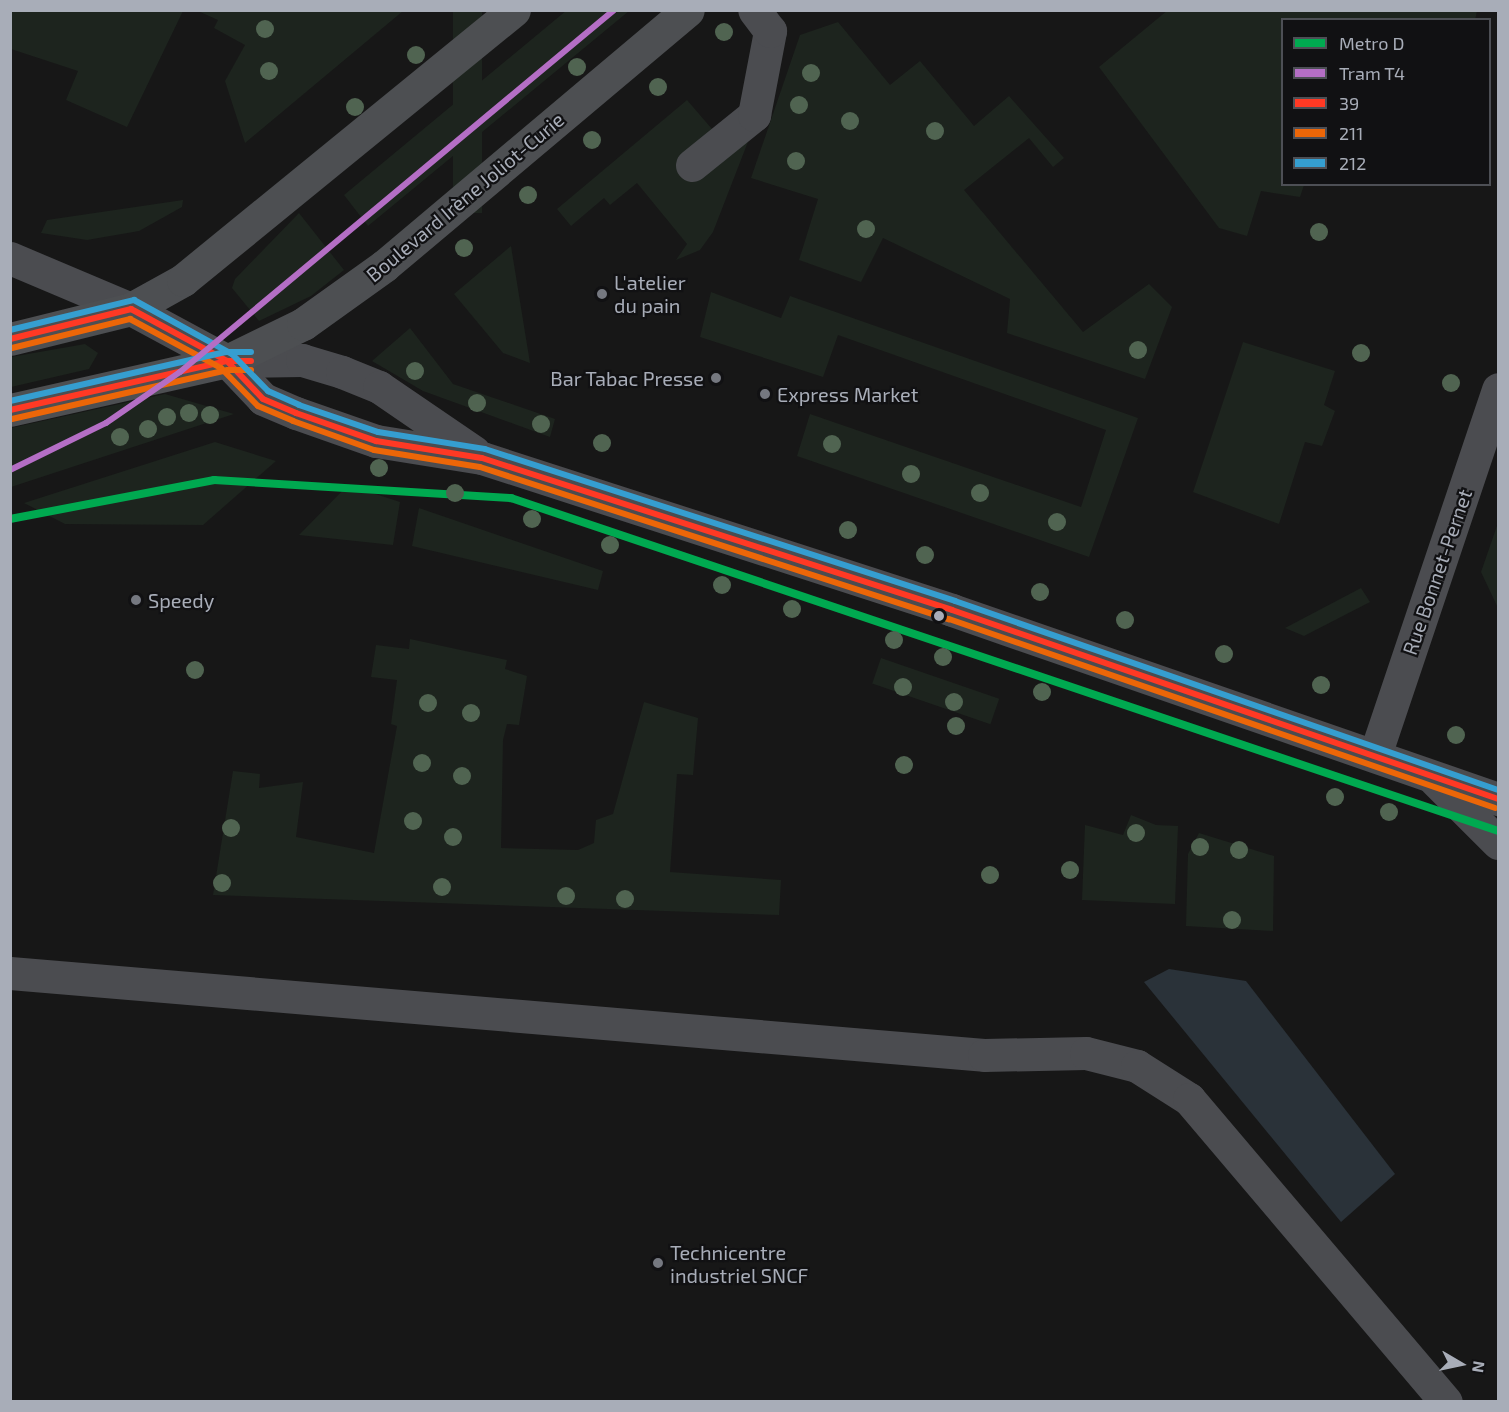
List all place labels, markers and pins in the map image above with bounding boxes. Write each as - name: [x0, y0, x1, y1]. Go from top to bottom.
- place label: L'atelier du pain: [614, 270, 686, 317]
- marker: L'atelier du pain: [595, 287, 609, 301]
- place label: Bar Tabac Presse: [549, 366, 704, 390]
- marker: Bar Tabac Presse: [709, 371, 723, 385]
- place label: Express Market: [777, 382, 918, 406]
- marker: Express Market: [758, 387, 772, 401]
- place label: Speedy: [148, 588, 214, 612]
- marker: Speedy: [129, 593, 143, 607]
- unlabelled marker: [933, 610, 945, 622]
- place label: Technicentre industriel SNCF: [670, 1240, 809, 1287]
- marker: Technicentre industriel SNCF: [651, 1256, 665, 1270]

